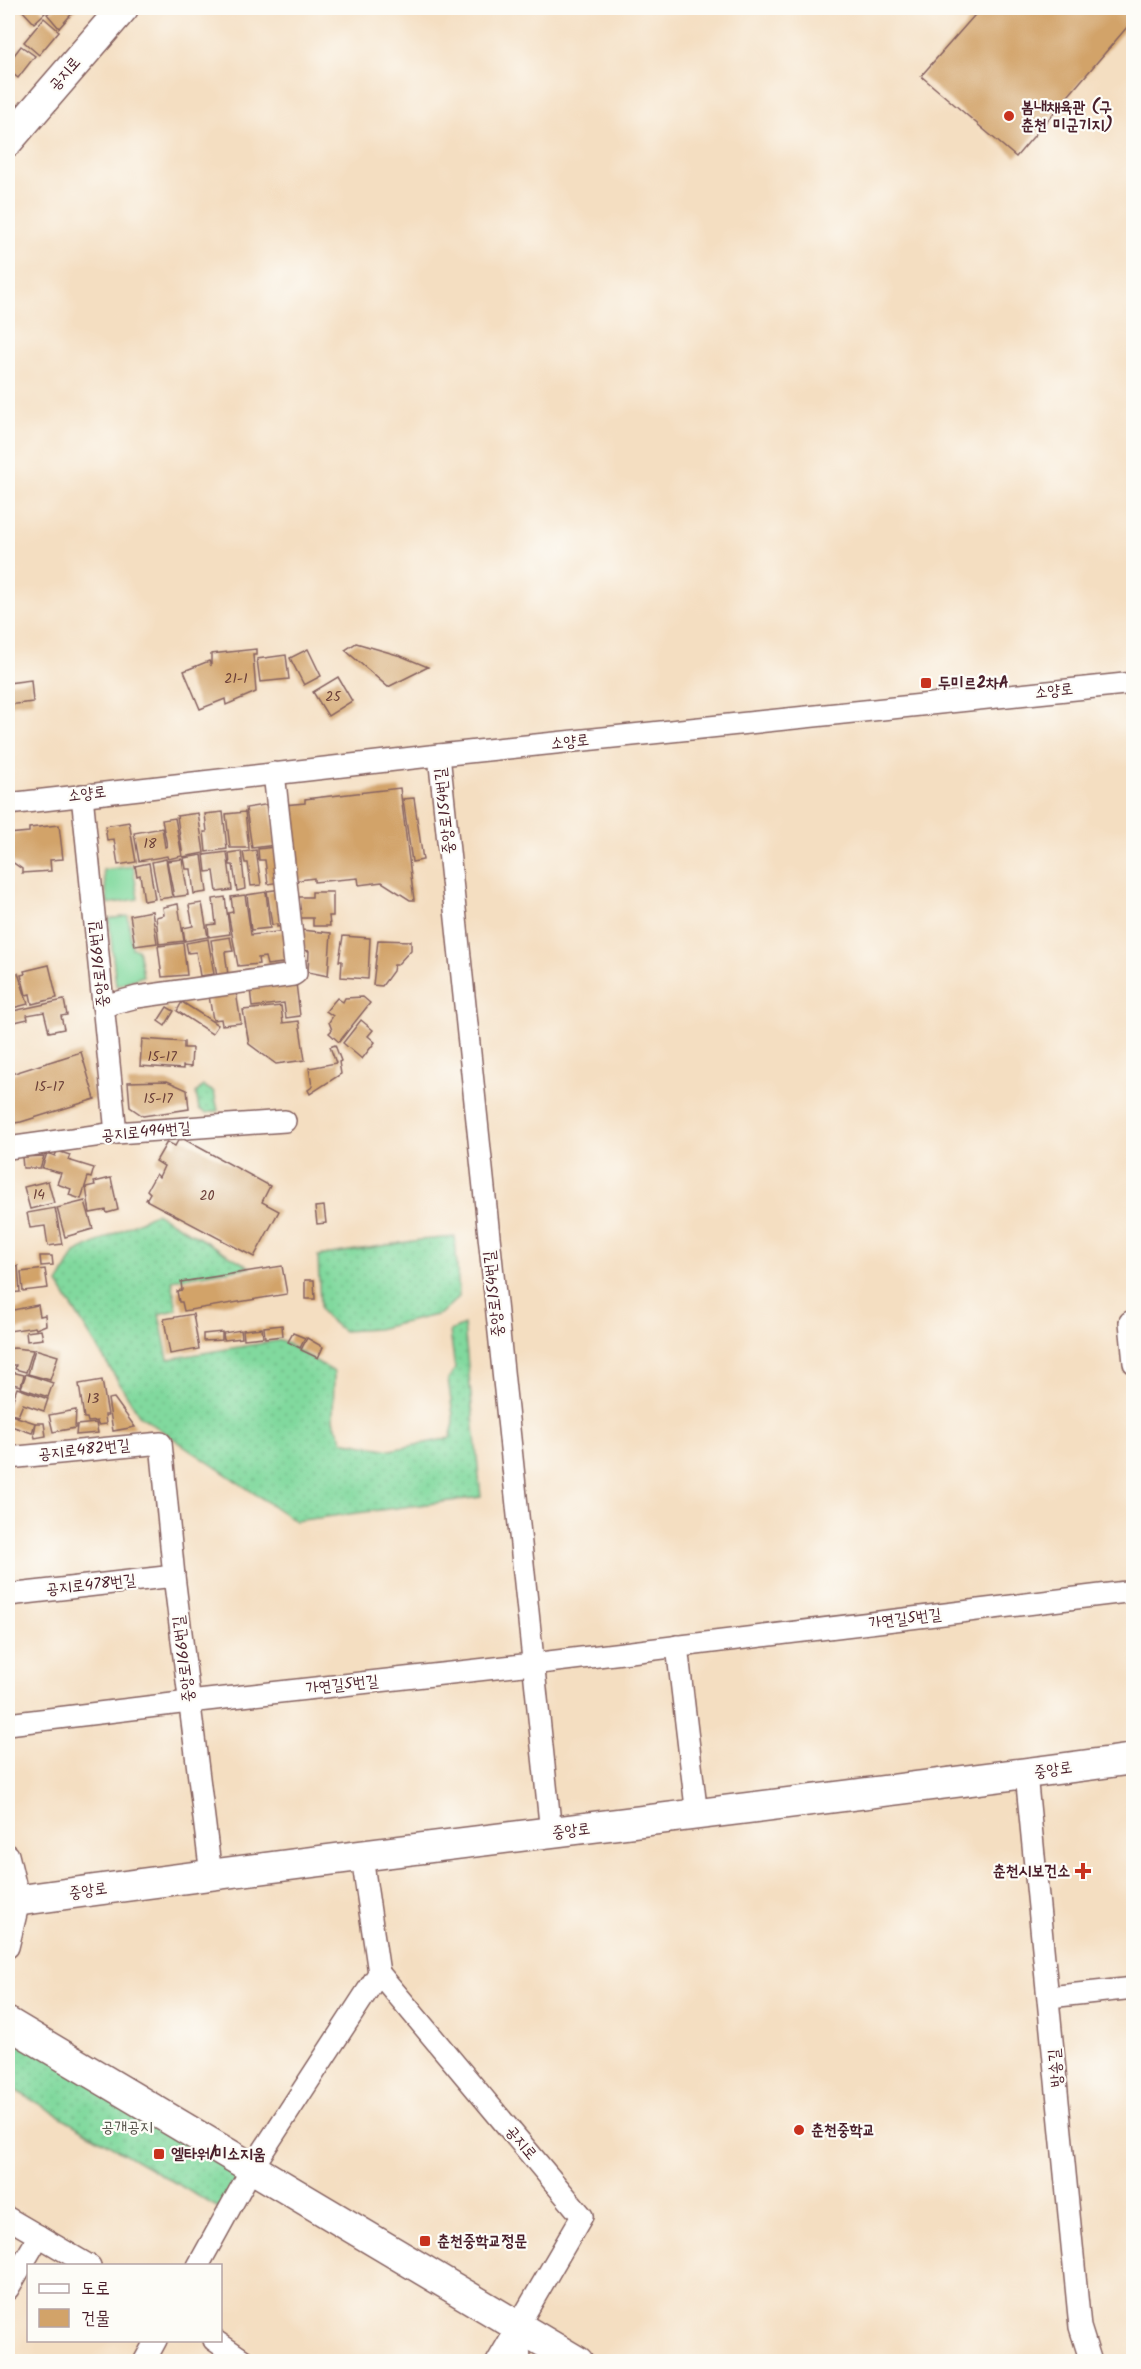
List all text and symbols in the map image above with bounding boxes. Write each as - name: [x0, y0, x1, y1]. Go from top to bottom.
- street label: 공지로: [43, 51, 87, 97]
- place label: 봄내채육관 (구 춘천 미군기지): [1021, 95, 1113, 138]
- marker: 봄내채육관 (구 춘천 미군기지): [1002, 109, 1016, 123]
- house number: 21-1: [224, 668, 248, 690]
- place label: 두미르2차A: [938, 671, 1009, 696]
- marker: 두미르2차A: [919, 676, 933, 690]
- street label: 소양로: [1033, 677, 1075, 705]
- house number: 25: [325, 686, 342, 708]
- street label: 소양로: [549, 728, 591, 756]
- street label: 중앙로154번길: [428, 766, 462, 855]
- street label: 소양로: [66, 779, 108, 809]
- house number: 18: [144, 833, 157, 855]
- street label: 중앙로166번길: [82, 919, 116, 1009]
- house number: 15-17: [147, 1046, 177, 1068]
- house number: 15-17: [34, 1076, 64, 1098]
- house number: 15-17: [143, 1088, 173, 1110]
- street label: 공지로494번길: [100, 1116, 192, 1148]
- house number: 14: [33, 1184, 45, 1206]
- house number: 20: [199, 1185, 215, 1207]
- street label: 중앙로154번길: [477, 1249, 511, 1338]
- house number: 13: [87, 1388, 99, 1410]
- street label: 공지로482번길: [37, 1433, 131, 1467]
- street label: 공지로478번길: [45, 1568, 137, 1602]
- street label: 가연길5번길: [867, 1602, 943, 1636]
- street label: 중앙로166번길: [166, 1614, 202, 1704]
- street label: 가연길5번길: [304, 1669, 380, 1701]
- street label: 중앙로: [1032, 1755, 1074, 1785]
- street label: 중앙로: [550, 1816, 592, 1846]
- place label: 춘천시보건소: [993, 1859, 1070, 1884]
- marker: 춘천시보건소: [1074, 1862, 1092, 1880]
- street label: 중앙로: [67, 1876, 109, 1906]
- street label: 방송길: [1042, 2048, 1070, 2088]
- park label: 공개공지: [101, 2115, 153, 2140]
- place label: 춘천중학교: [811, 2118, 875, 2143]
- street label: 공지로: [499, 2120, 543, 2166]
- marker: 춘천중학교: [792, 2123, 806, 2137]
- place label: 엘타워/미소지움: [171, 2142, 266, 2167]
- marker: 엘타워/미소지움: [152, 2147, 166, 2161]
- place label: 춘천중학교정문: [437, 2229, 527, 2254]
- marker: 춘천중학교정문: [418, 2234, 432, 2248]
- legend: [27, 2264, 222, 2342]
- text: 도로: [81, 2275, 110, 2304]
- text: 건물: [81, 2305, 110, 2334]

